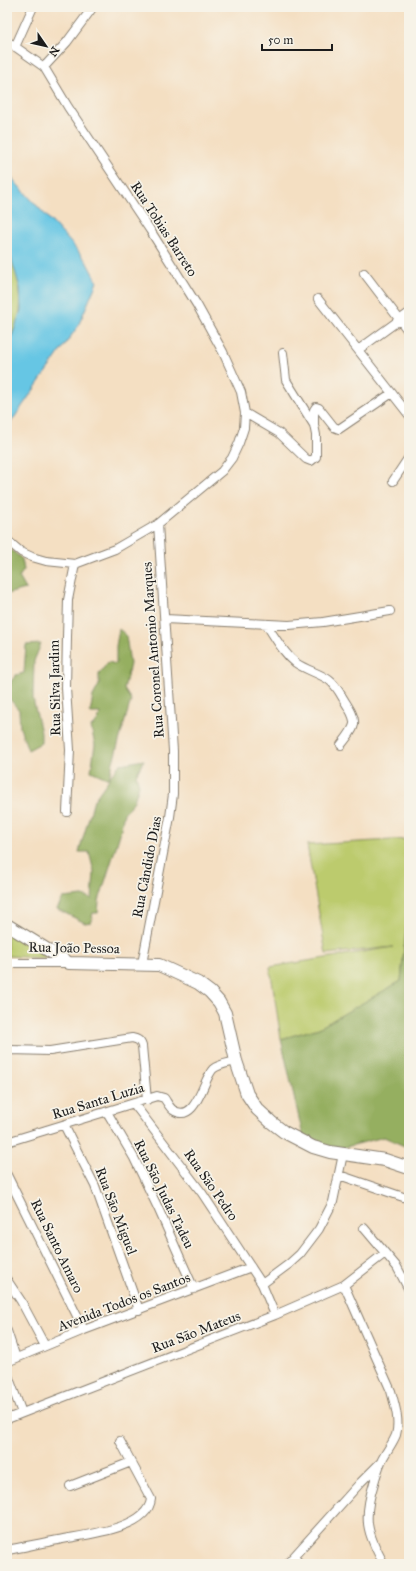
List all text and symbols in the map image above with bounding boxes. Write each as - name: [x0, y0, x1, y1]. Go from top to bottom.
- north arrow: [26, 26, 66, 66]
- scale bar: [262, 26, 332, 52]
- text: 50 m: [268, 33, 293, 47]
- text: N: [46, 44, 62, 59]
- street label: Rua Tobias Barreto: [127, 178, 201, 280]
- street label: Rua Coronel Antonio Marques: [138, 561, 169, 739]
- street label: Rua Silva Jardim: [46, 639, 65, 736]
- street label: Rua Cândido Dias: [129, 815, 165, 919]
- street label: Rua João Pessoa: [28, 939, 120, 958]
- street label: Rua Santa Luzia: [50, 1079, 146, 1123]
- street label: Rua São Judas Tadeu: [129, 1137, 198, 1252]
- street label: Rua São Pedro: [180, 1146, 242, 1224]
- street label: Rua São Miguel: [92, 1165, 141, 1257]
- street label: Rua Santo Amaro: [27, 1196, 87, 1296]
- street label: Avenida Todos os Santos: [54, 1269, 193, 1335]
- street label: Rua São Mateus: [149, 1307, 243, 1357]

